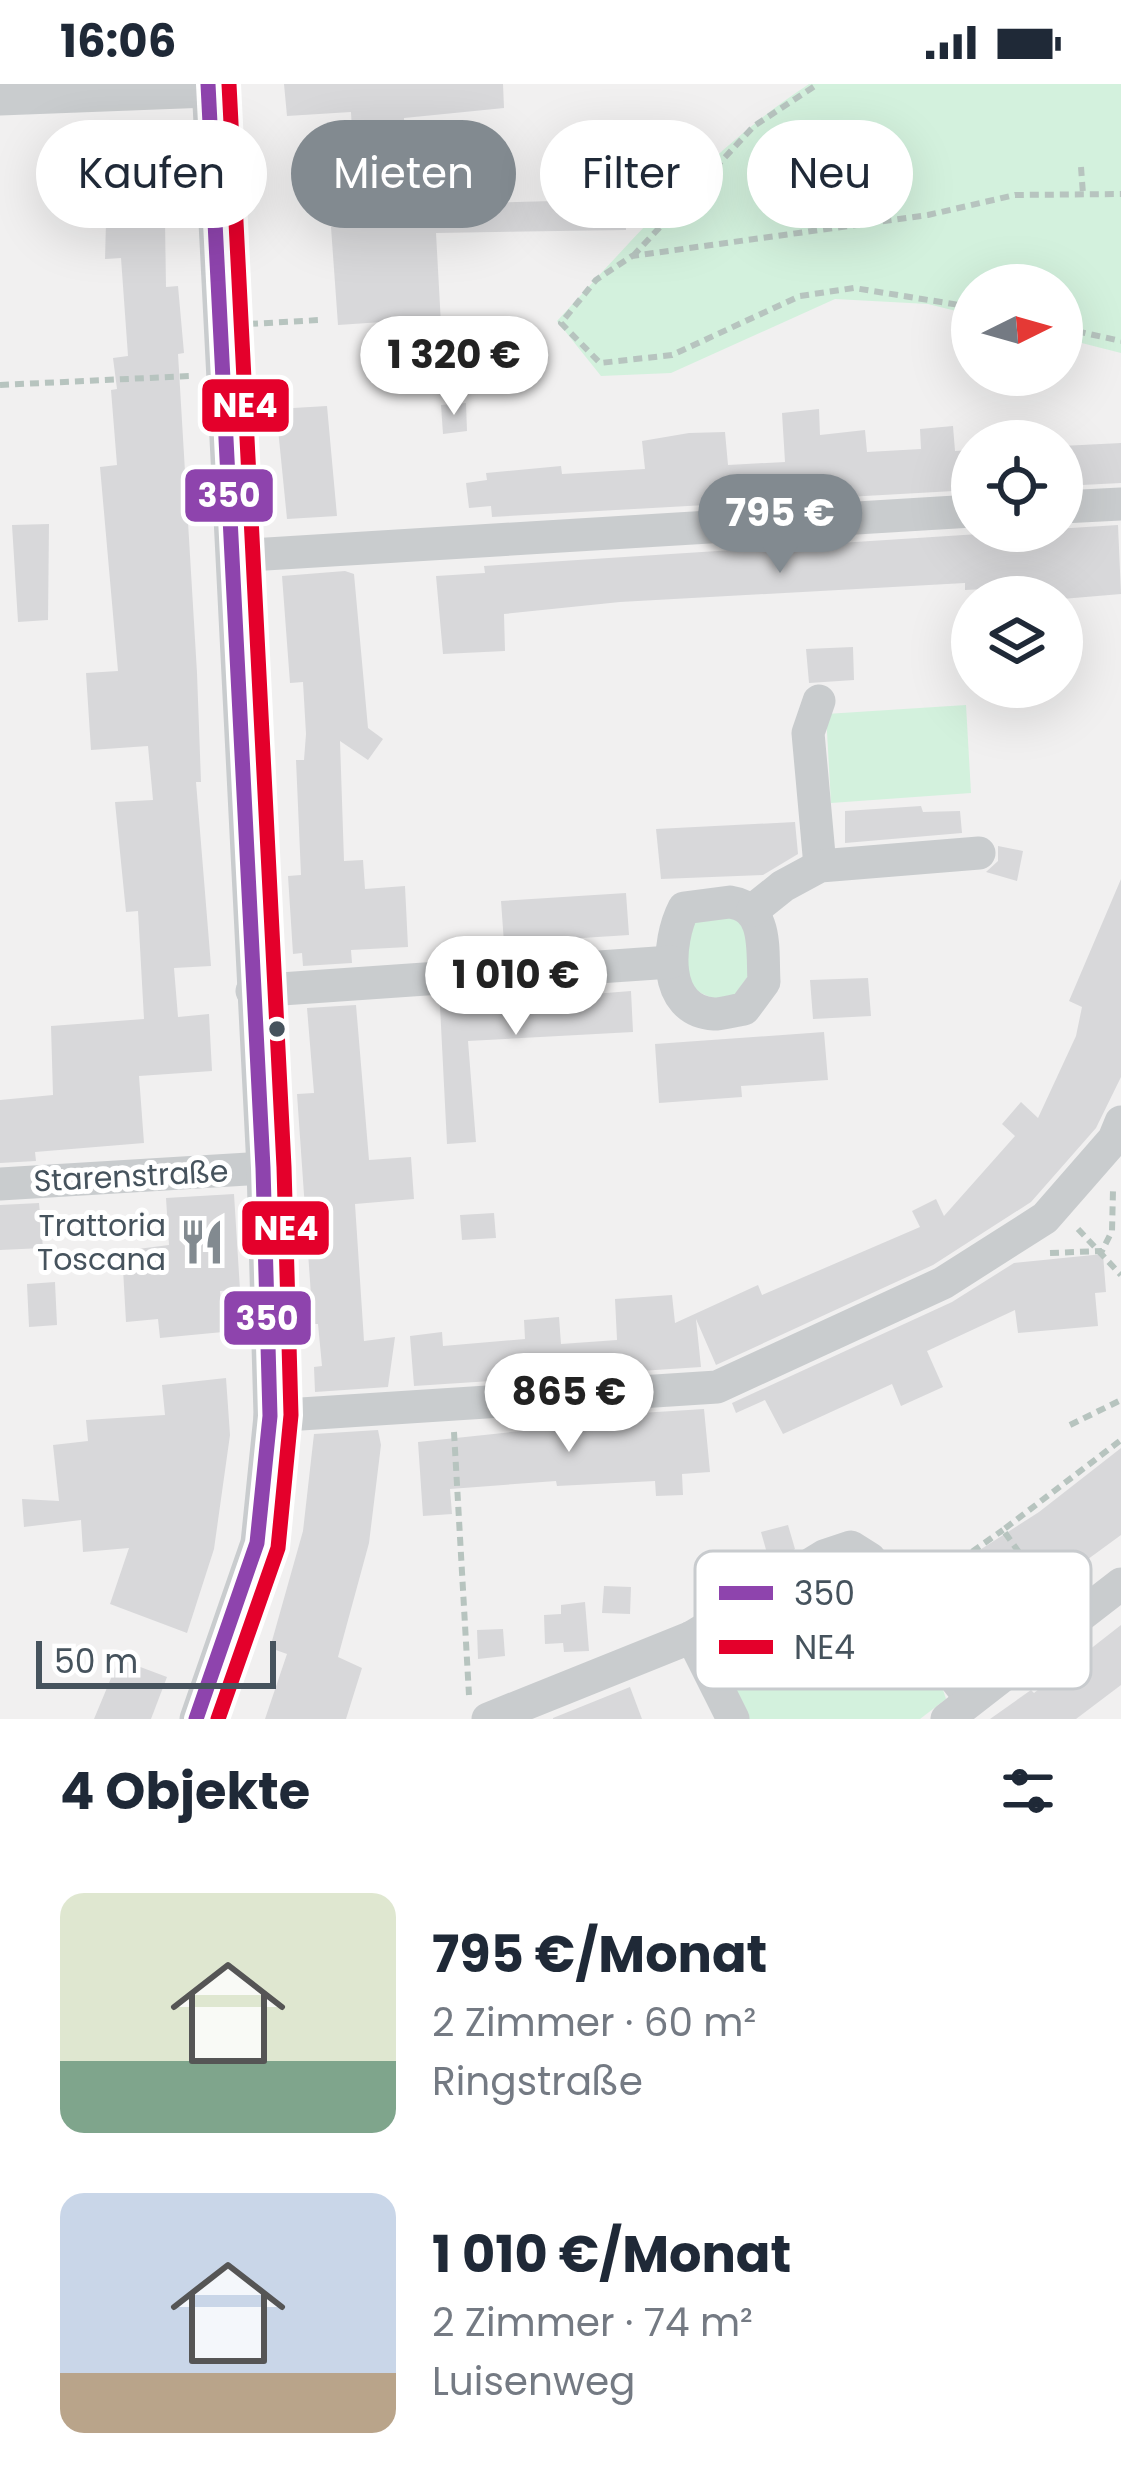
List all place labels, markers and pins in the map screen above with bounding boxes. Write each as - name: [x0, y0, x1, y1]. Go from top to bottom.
- pin: 1 320 €: [343, 316, 565, 418]
- pin: 795 €: [696, 474, 864, 576]
- pin: 1 010 €: [405, 936, 627, 1038]
- unlabelled marker: [266, 1018, 288, 1040]
- place label: Trattoria Toscana: [37, 1204, 166, 1281]
- restaurant icon: Trattoria Toscana: [177, 1217, 227, 1267]
- pin: 865 €: [485, 1353, 653, 1455]

